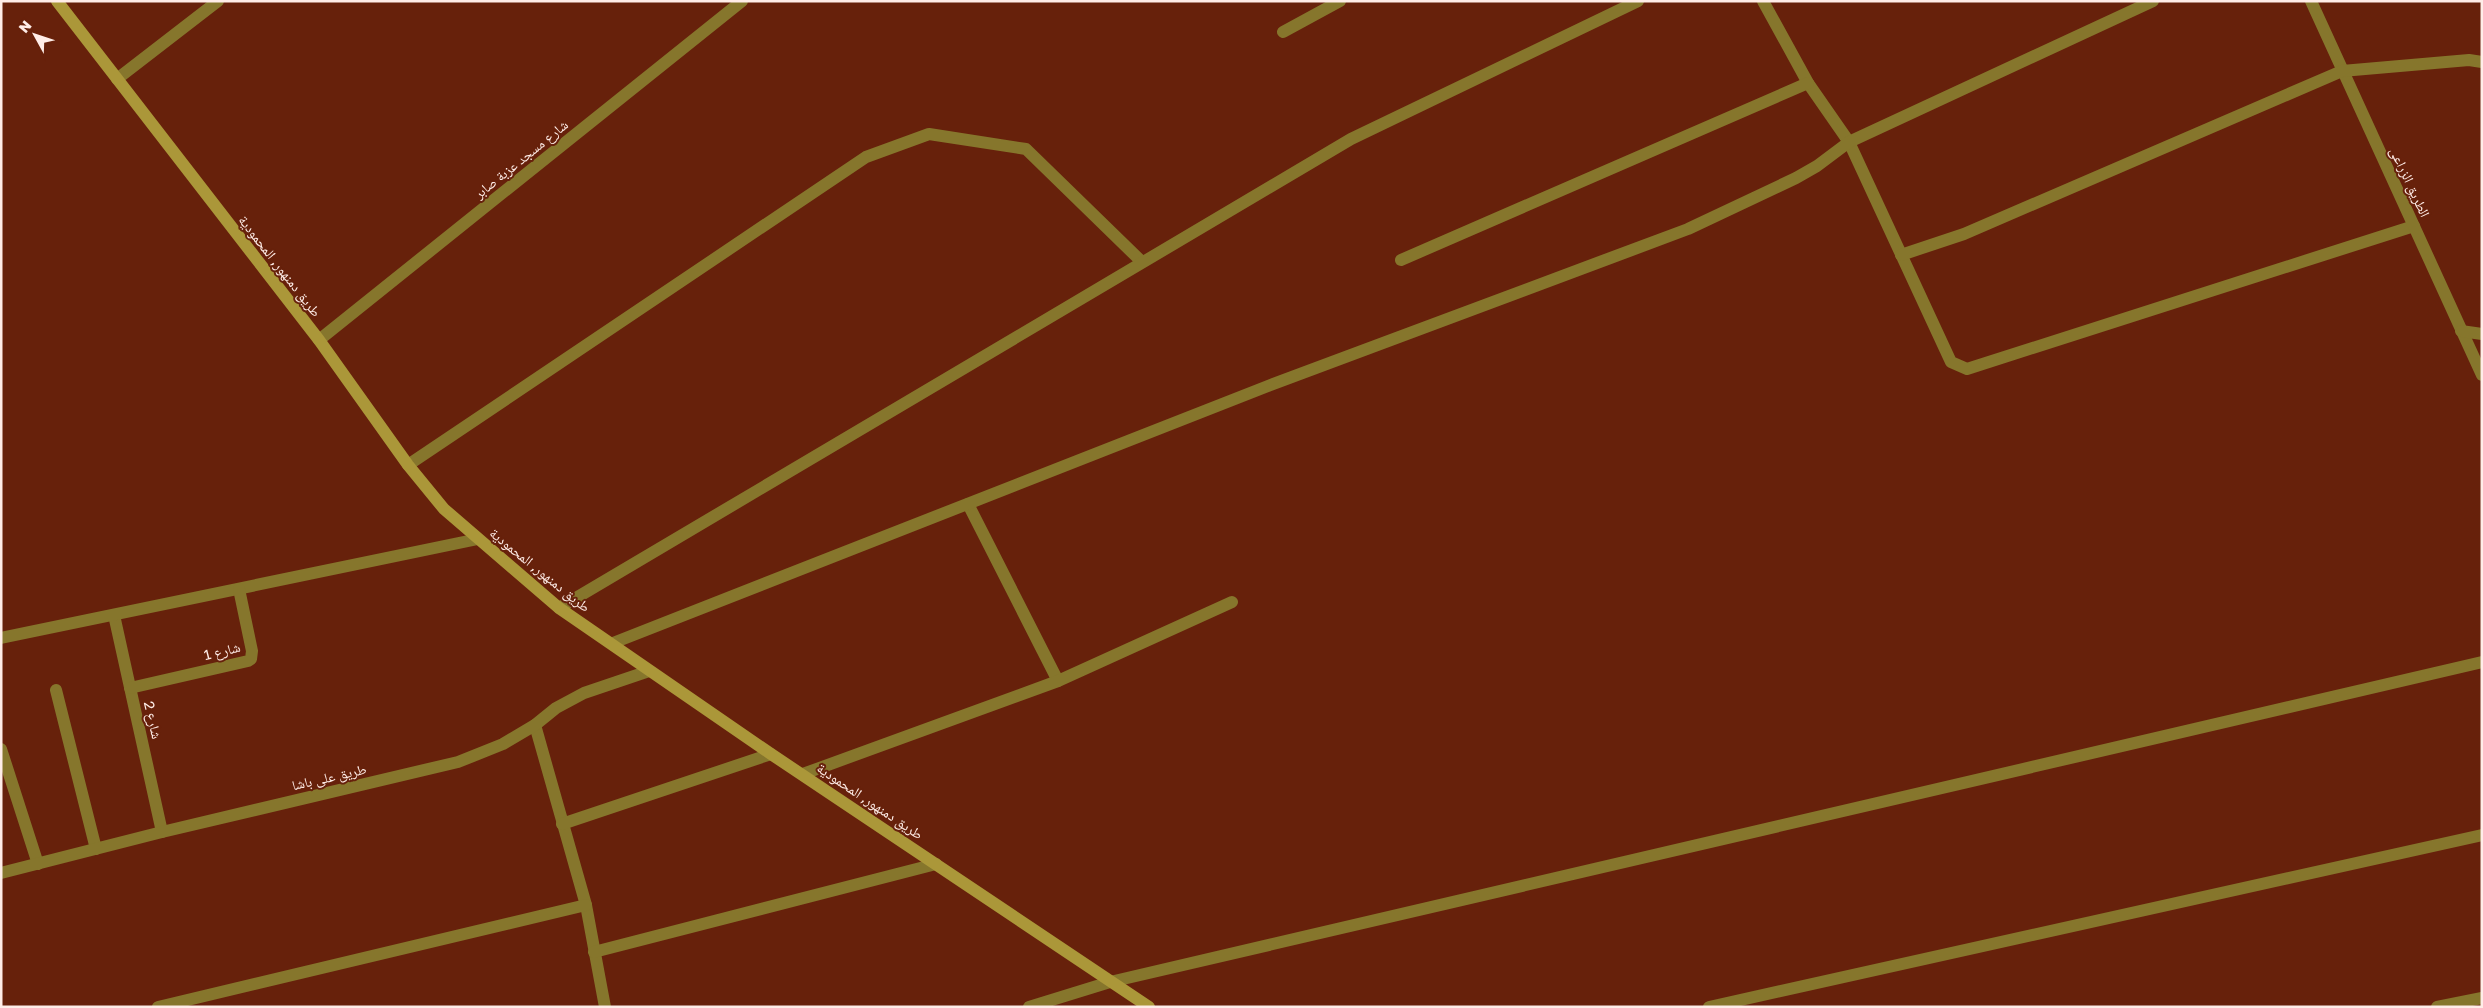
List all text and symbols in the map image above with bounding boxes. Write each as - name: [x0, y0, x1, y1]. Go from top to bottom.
- north arrow: [10, 10, 60, 60]
- text: N: [15, 17, 35, 36]
- street label: شارع مسجد عزبة صابر: [470, 116, 572, 204]
- street label: الطريق الزراعى: [2385, 144, 2434, 220]
- street label: طريق دمنهور, المحمودية: [234, 212, 325, 321]
- street label: طريق دمنهور, المحمودية: [485, 524, 594, 617]
- street label: شارع 1: [202, 638, 242, 665]
- street label: شارع 2: [139, 699, 166, 741]
- street label: طريق دمنهور, المحمودية: [813, 759, 926, 844]
- street label: طريق على باشا: [290, 760, 368, 795]

